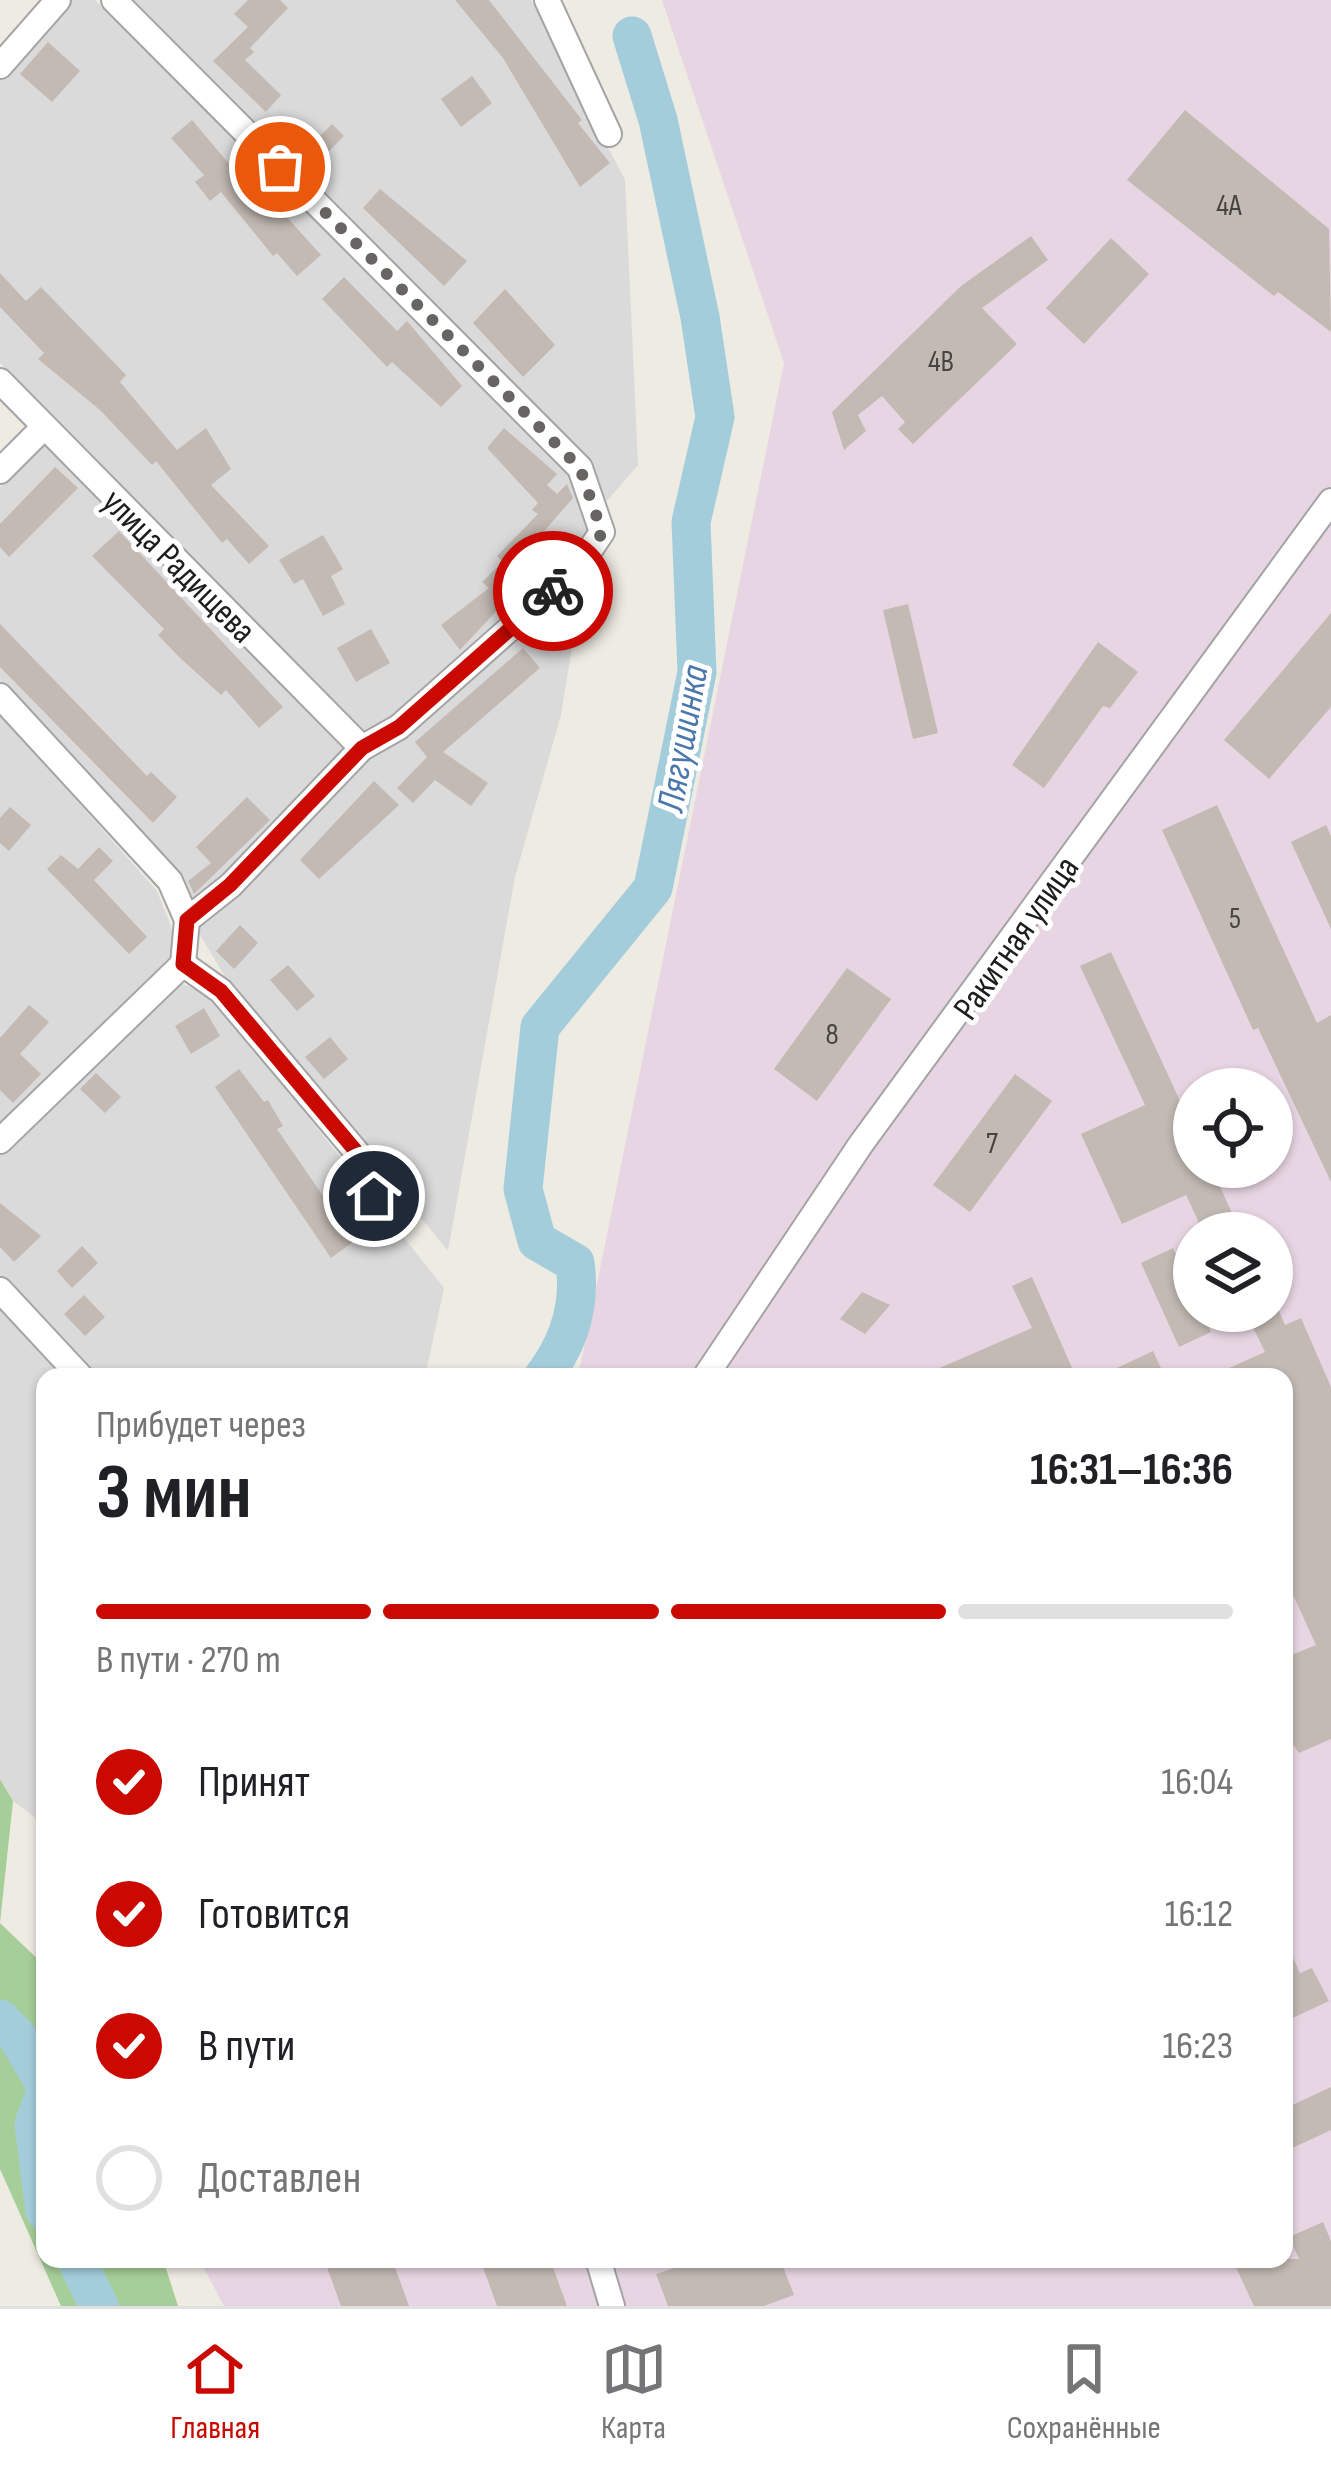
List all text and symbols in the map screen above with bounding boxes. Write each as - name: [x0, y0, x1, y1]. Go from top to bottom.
- pin: [229, 116, 331, 218]
- icon: bag: [247, 134, 313, 200]
- house number: 4А: [1216, 188, 1242, 224]
- house number: 4В: [928, 344, 954, 380]
- street label: улица Радищева: [92, 481, 264, 653]
- courier: [493, 531, 613, 651]
- icon: bike: [520, 558, 586, 624]
- water label: Лягушинка: [647, 661, 720, 817]
- street label: Ракитная улица: [945, 848, 1089, 1028]
- house number: 5: [1229, 901, 1241, 937]
- house number: 8: [825, 1017, 839, 1053]
- map controls: [1173, 1068, 1293, 1332]
- button: locate: [1173, 1068, 1293, 1188]
- house number: 7: [986, 1126, 998, 1162]
- pin: [323, 1145, 425, 1247]
- icon: home: [341, 1163, 407, 1229]
- button: layers: [1173, 1212, 1293, 1332]
- text: Прибудет через: [96, 1402, 306, 1449]
- text: 16:31–16:36: [1030, 1443, 1233, 1498]
- text: 3 мин: [96, 1447, 252, 1540]
- text: В пути · 270 m: [96, 1637, 281, 1684]
- icon: check: [96, 1749, 162, 1815]
- text: Принят: [198, 1755, 310, 1810]
- text: 16:04: [1161, 1759, 1233, 1806]
- icon: check: [96, 1881, 162, 1947]
- text: Готовится: [198, 1887, 350, 1942]
- text: 16:12: [1165, 1891, 1233, 1938]
- icon: check: [96, 2013, 162, 2079]
- text: В пути: [198, 2019, 295, 2074]
- text: 16:23: [1162, 2023, 1233, 2070]
- text: Доставлен: [198, 2151, 361, 2206]
- tab: Главная: [170, 2336, 260, 2448]
- tab: Карта: [601, 2336, 667, 2448]
- tab: Сохранённые: [1007, 2336, 1161, 2448]

